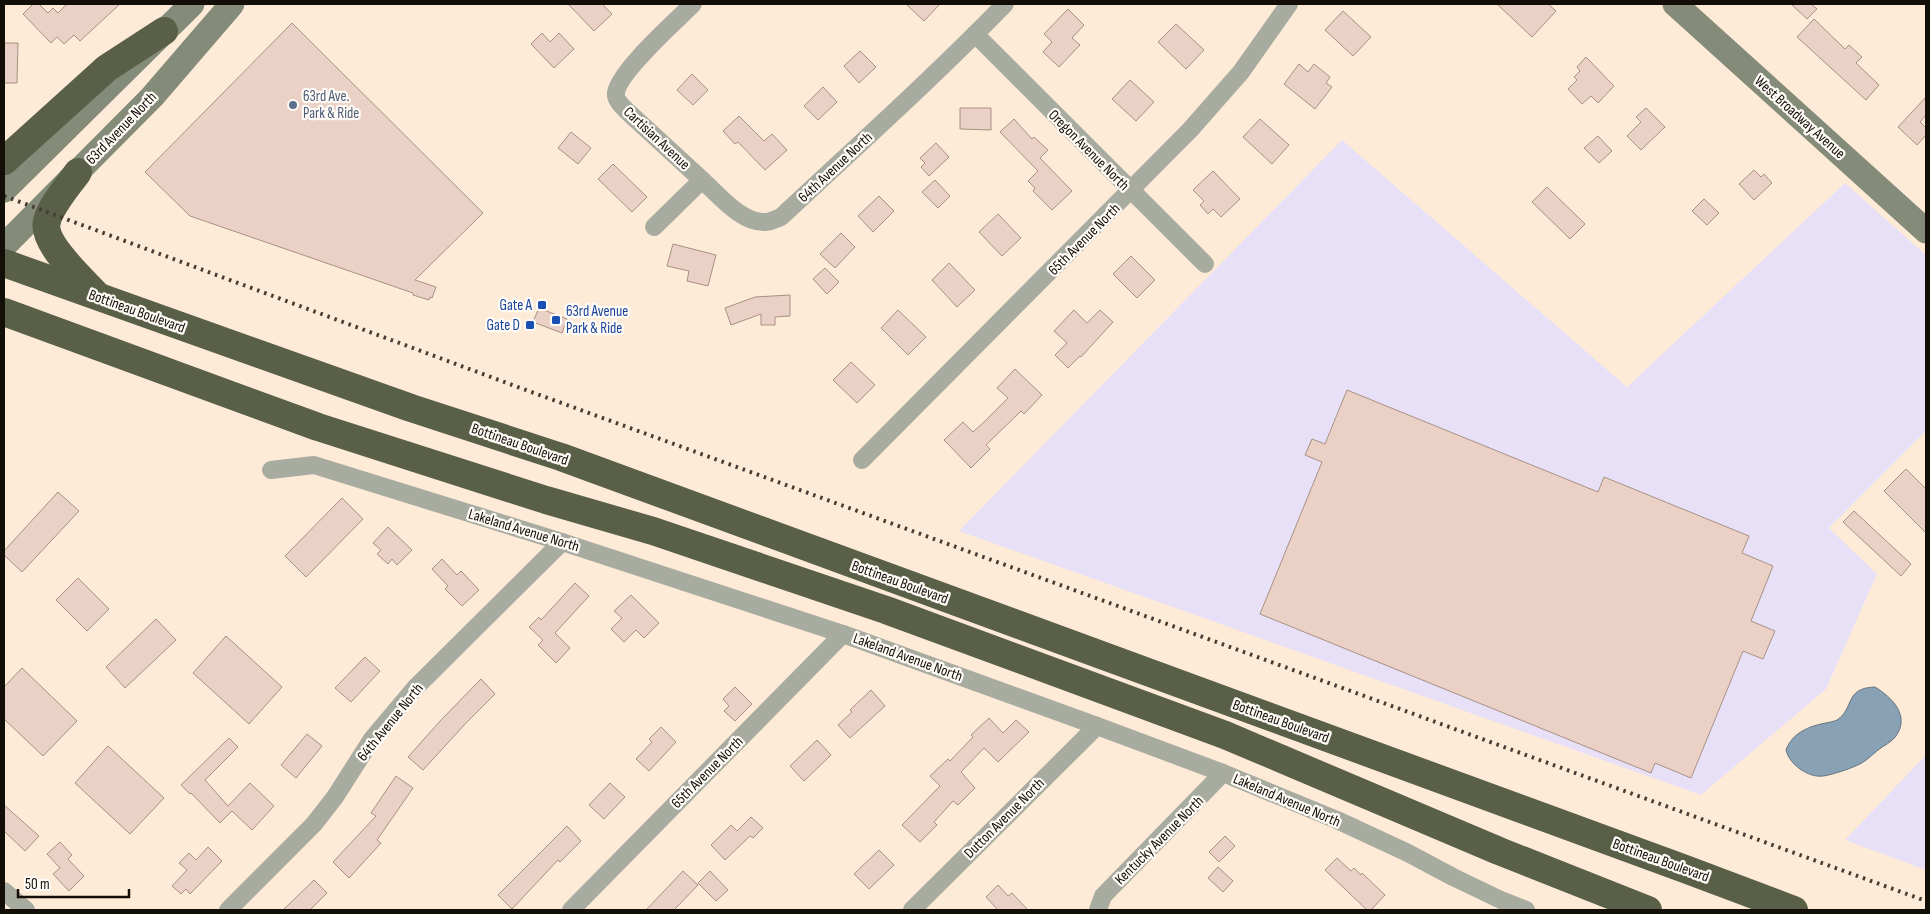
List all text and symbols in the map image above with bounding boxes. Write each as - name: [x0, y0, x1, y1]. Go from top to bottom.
- street label: West Broadway Avenue: [1750, 72, 1849, 163]
- place label: 63rd Ave. Park & Ride: [303, 87, 359, 123]
- street label: 63rd Avenue North: [82, 88, 161, 169]
- marker: 63rd Ave. Park & Ride: [287, 99, 299, 111]
- street label: Cartisian Avenue: [619, 103, 694, 174]
- street label: Oregon Avenue North: [1044, 106, 1133, 195]
- street label: 64th Avenue North: [794, 128, 877, 207]
- street label: 65th Avenue North: [1044, 199, 1124, 279]
- street label: Bottineau Boulevard: [86, 285, 188, 338]
- place label: Gate A: [500, 296, 533, 315]
- marker: Gate A: [536, 299, 548, 311]
- place label: 63rd Avenue Park & Ride: [566, 302, 628, 338]
- marker: 63rd Avenue Park & Ride: [550, 314, 562, 326]
- place label: Gate D: [487, 316, 520, 335]
- marker: Gate D: [524, 319, 536, 331]
- street label: Bottineau Boulevard: [469, 419, 571, 470]
- street label: Lakeland Avenue North: [466, 505, 582, 556]
- street label: Bottineau Boulevard: [849, 556, 951, 609]
- street label: Lakeland Avenue North: [851, 629, 965, 686]
- street label: 64th Avenue North: [353, 679, 428, 765]
- street label: Bottineau Boulevard: [1230, 695, 1332, 748]
- street label: 65th Avenue North: [667, 732, 747, 812]
- street label: Lakeland Avenue North: [1230, 769, 1343, 832]
- street label: Dutton Avenue North: [960, 774, 1049, 863]
- street label: Kentucky Avenue North: [1111, 792, 1208, 889]
- street label: Bottineau Boulevard: [1610, 834, 1712, 887]
- scale bar: [18, 866, 129, 898]
- text: 50 m: [25, 875, 50, 894]

